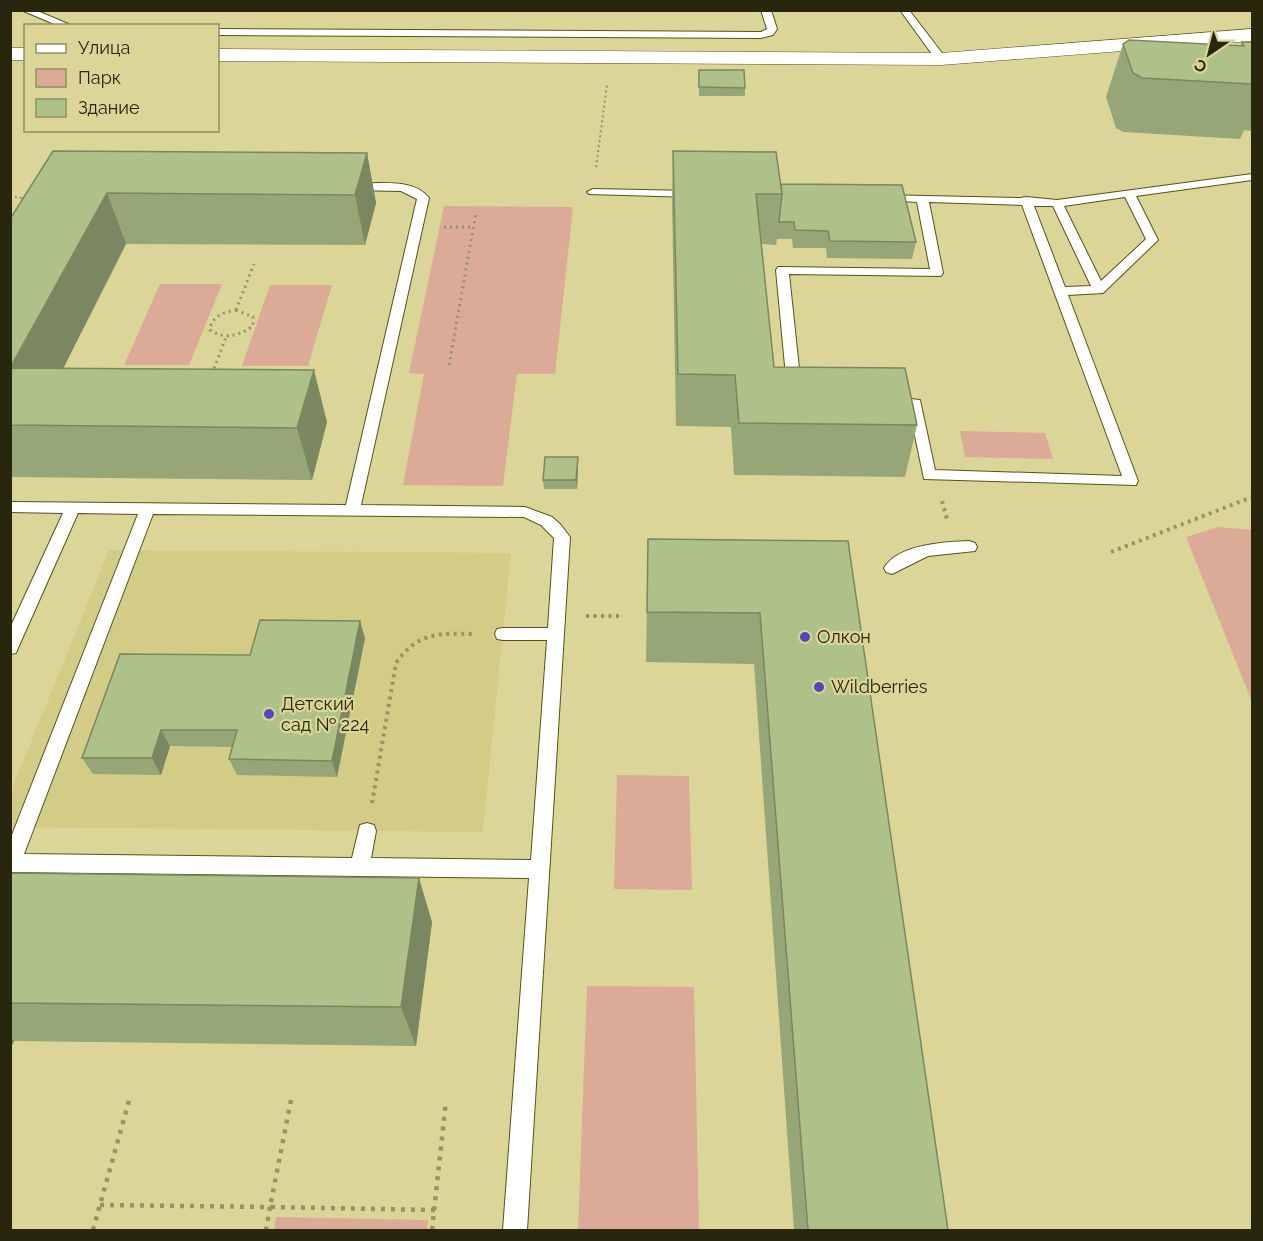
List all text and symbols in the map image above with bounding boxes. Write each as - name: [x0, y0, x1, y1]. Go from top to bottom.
- legend: [24, 24, 219, 132]
- north arrow: [1179, 24, 1239, 84]
- text: Улица: [78, 37, 130, 58]
- text: С: [1191, 55, 1211, 77]
- text: Парк: [78, 67, 121, 88]
- text: Здание: [78, 97, 140, 118]
- place label: Олкон: [817, 626, 871, 647]
- marker: Олкон: [798, 630, 812, 644]
- place label: Wildberries: [831, 676, 928, 697]
- marker: Wildberries: [812, 680, 826, 694]
- place label: Детский сад № 224: [281, 693, 370, 735]
- marker: Детский сад № 224: [262, 707, 276, 721]

